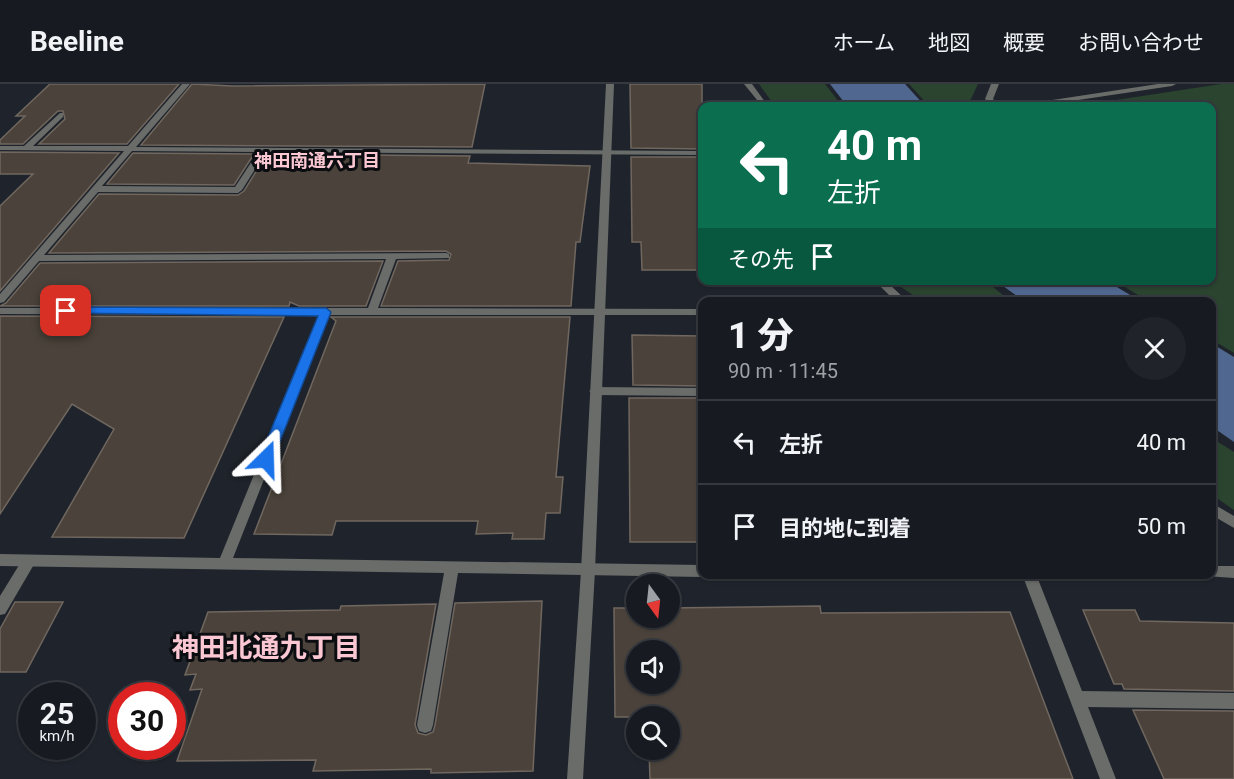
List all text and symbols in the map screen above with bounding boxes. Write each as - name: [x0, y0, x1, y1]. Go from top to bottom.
- text: Beeline: [30, 25, 124, 58]
- text: ホーム: [833, 31, 895, 55]
- text: 地図: [928, 31, 970, 55]
- text: 概要: [1003, 31, 1045, 55]
- text: お問い合わせ: [1078, 31, 1204, 55]
- text: 40 m: [827, 121, 922, 170]
- icon: left: [728, 126, 806, 204]
- district label: 神田南通六丁目: [254, 150, 380, 171]
- text: 左折: [827, 177, 881, 209]
- icon: arrive: [806, 240, 839, 273]
- text: その先: [728, 247, 794, 272]
- pin: [40, 285, 91, 336]
- icon: arrive: [49, 294, 82, 327]
- text: 1 分: [728, 315, 794, 357]
- button: close: [1123, 317, 1186, 380]
- text: 90 m · 11:45: [728, 359, 838, 383]
- icon: left: [728, 426, 761, 459]
- position arrow: [234, 427, 298, 491]
- text: 40 m: [1137, 430, 1186, 455]
- text: 左折: [779, 432, 823, 457]
- icon: arrive: [728, 510, 761, 543]
- text: 50 m: [1137, 514, 1186, 539]
- text: 目的地に到着: [779, 516, 911, 541]
- north arrow: [626, 574, 680, 628]
- map controls: [626, 574, 680, 760]
- district label: 神田北通九丁目: [172, 632, 361, 664]
- button: sound: [626, 640, 680, 694]
- speed limit sign: 30: [108, 682, 186, 760]
- text: 25: [40, 696, 74, 731]
- button: search: [626, 706, 680, 760]
- text: km/h: [39, 727, 75, 745]

